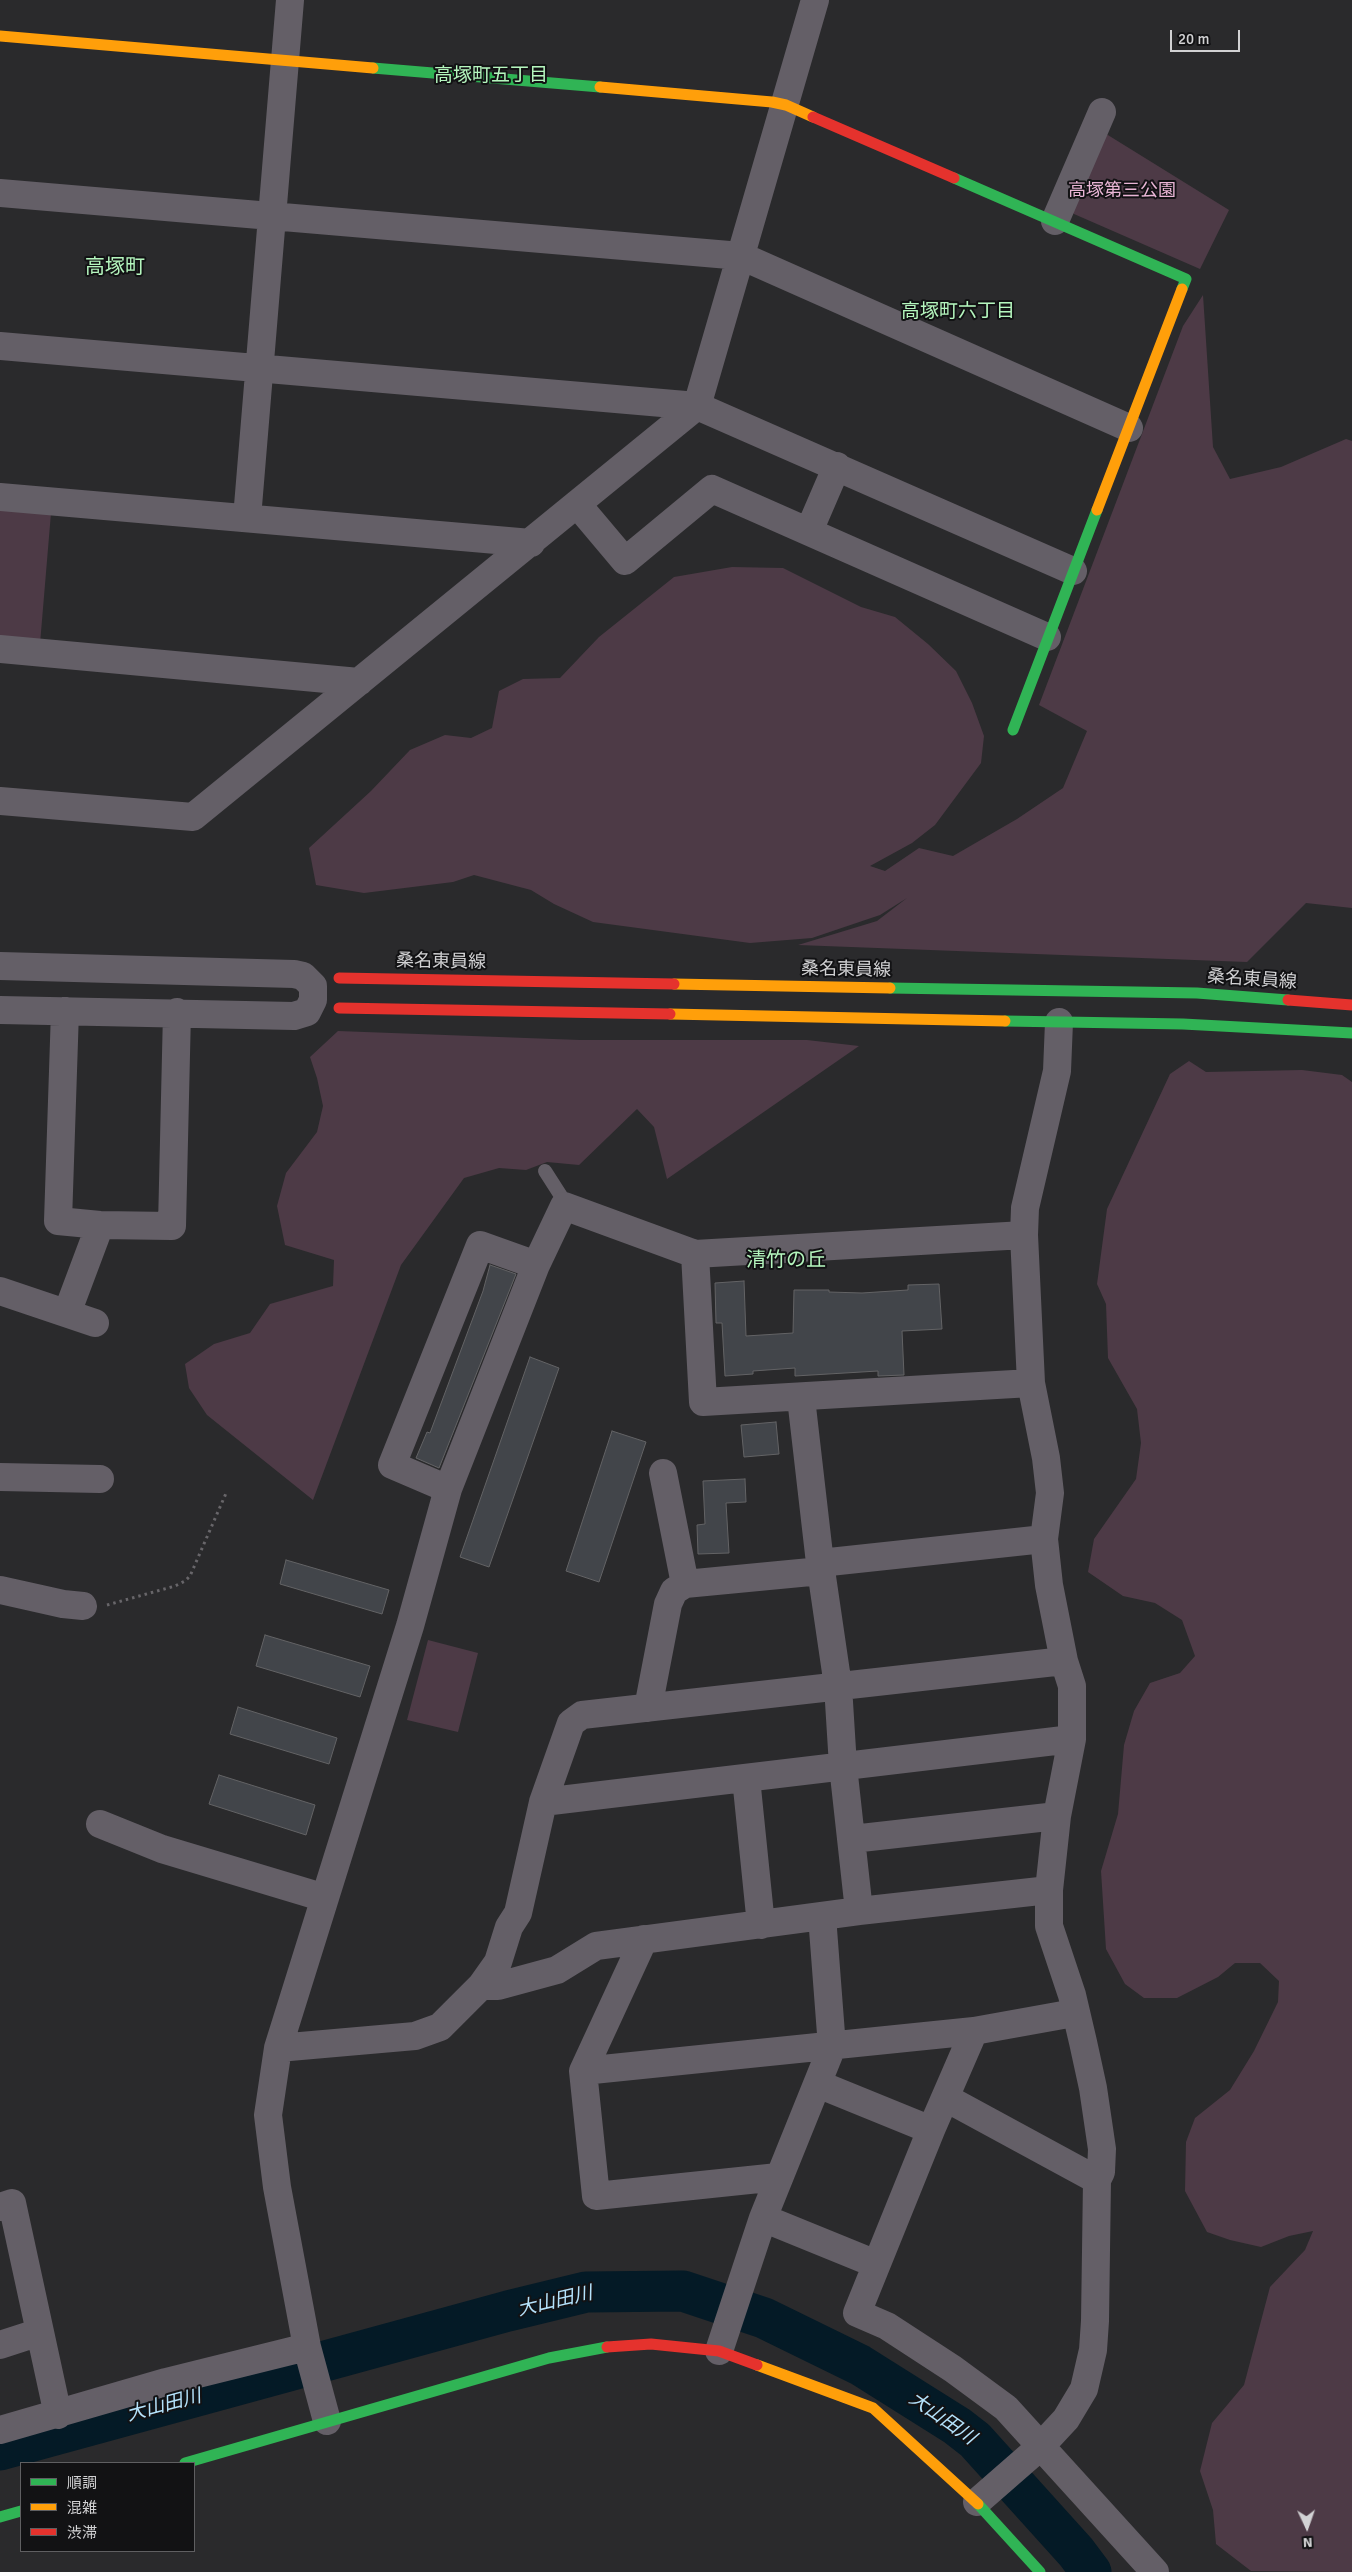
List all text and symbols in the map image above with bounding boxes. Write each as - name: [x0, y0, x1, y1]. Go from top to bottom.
- scale bar: [1172, 20, 1242, 52]
- text: 20 m: [1178, 30, 1209, 48]
- district label: 高塚町五丁目: [434, 65, 548, 87]
- park label: 高塚第三公園: [1068, 180, 1176, 202]
- district label: 高塚町: [85, 256, 145, 280]
- district label: 高塚町六丁目: [901, 301, 1015, 323]
- street label: 桑名東員線: [396, 950, 486, 974]
- street label: 桑名東員線: [801, 958, 891, 982]
- street label: 桑名東員線: [1206, 966, 1298, 994]
- district label: 清竹の丘: [746, 1249, 826, 1273]
- water label: 大山田川: [515, 2282, 595, 2322]
- water label: 大山田川: [124, 2385, 204, 2427]
- water label: 大山田川: [904, 2388, 980, 2450]
- legend: [20, 2462, 195, 2552]
- text: 順調: [67, 2474, 97, 2492]
- text: 混雑: [67, 2499, 97, 2517]
- north arrow: [1282, 2502, 1332, 2552]
- text: 渋滞: [67, 2524, 97, 2542]
- text: N: [1302, 2534, 1313, 2551]

